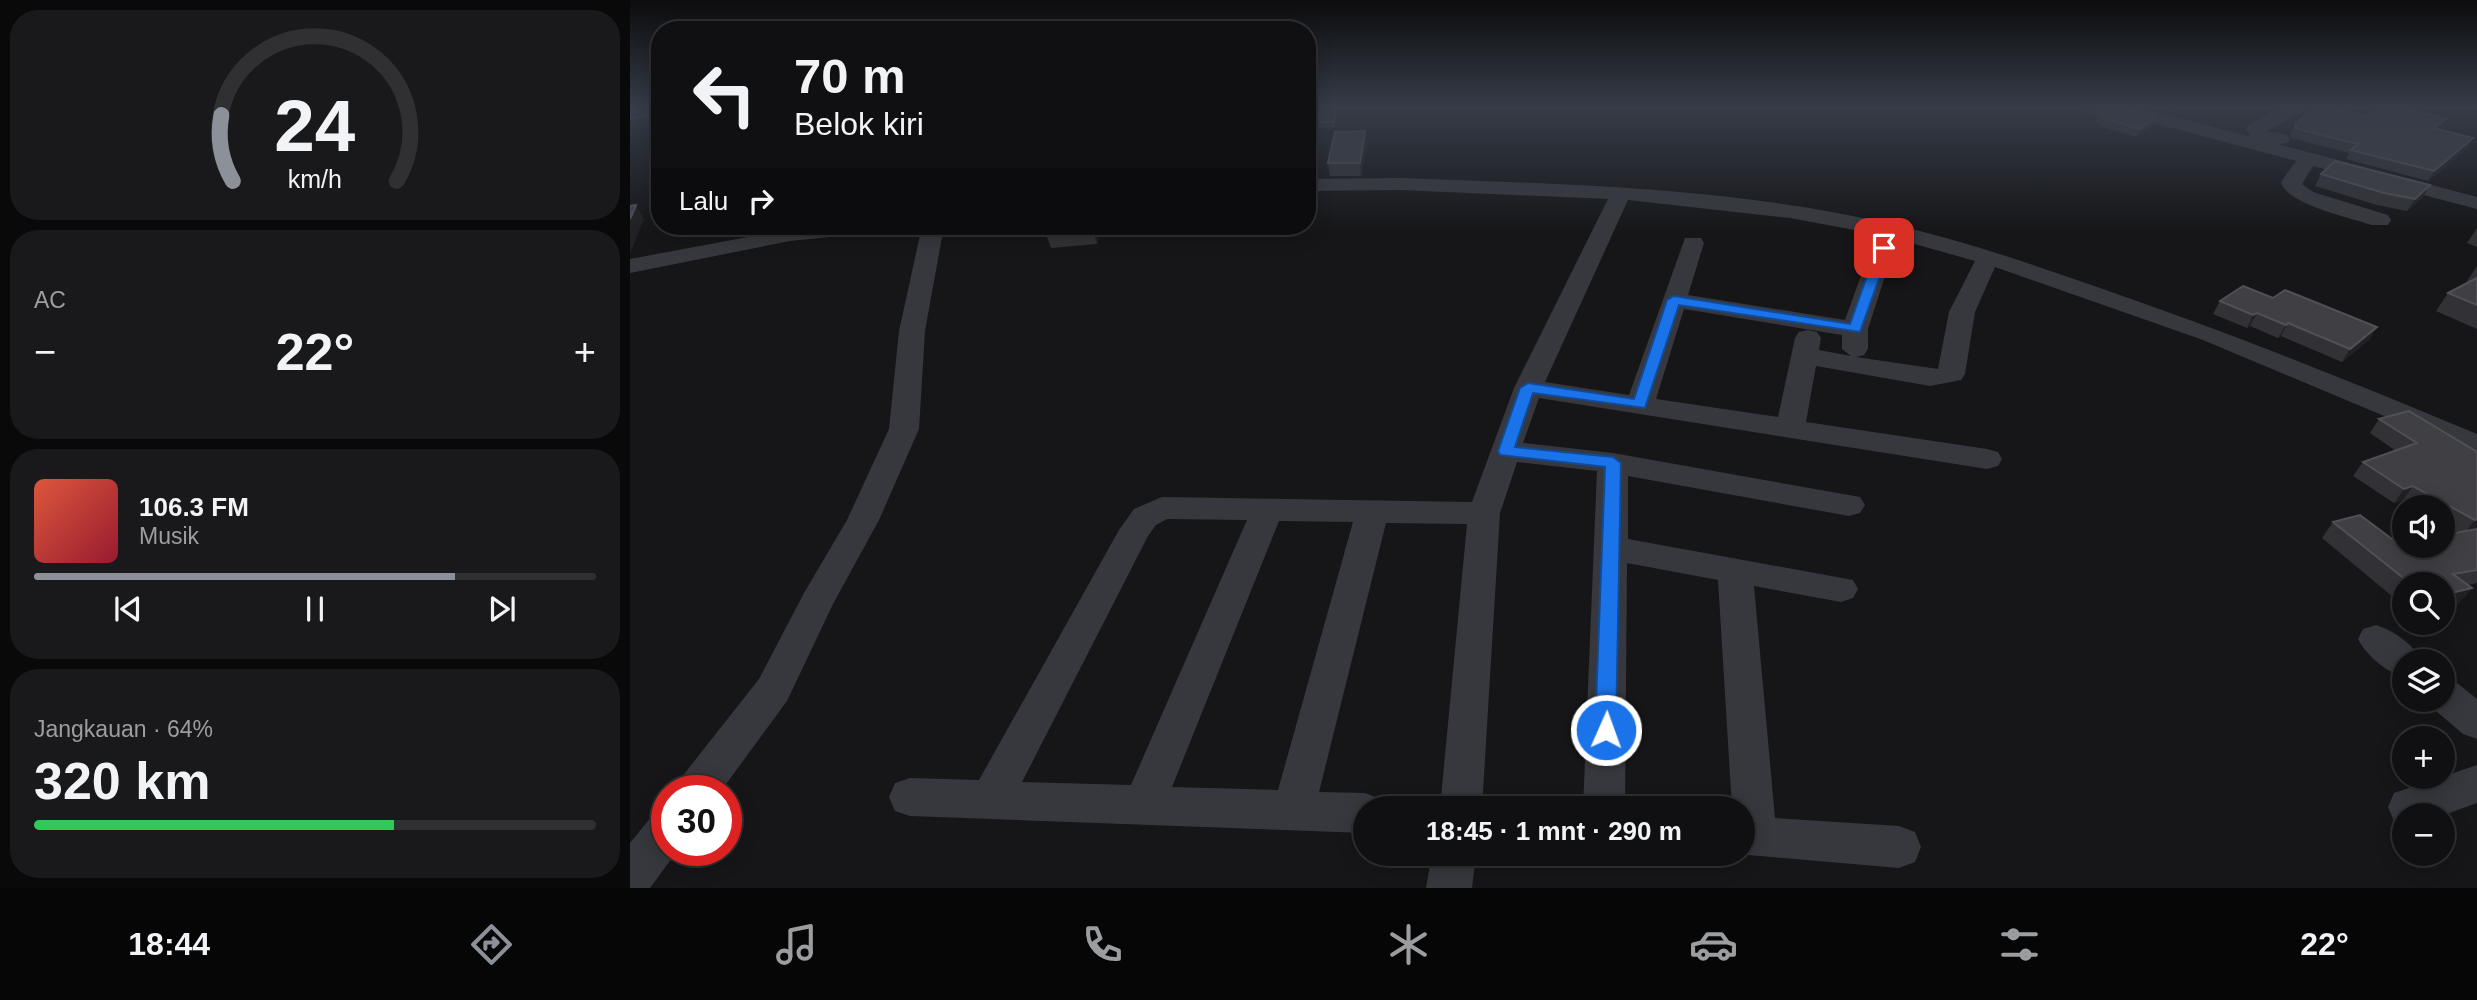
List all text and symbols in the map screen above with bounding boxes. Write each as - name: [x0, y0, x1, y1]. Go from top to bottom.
- icon: left: [679, 49, 770, 140]
- text: 70 m: [794, 49, 906, 103]
- text: 24: [275, 85, 356, 166]
- text: Belok kiri: [794, 106, 924, 142]
- text: km/h: [288, 165, 342, 193]
- icon: right: [742, 182, 780, 220]
- text: Lalu: [679, 186, 728, 216]
- pin: [1854, 218, 1914, 278]
- icon: arrive: [1865, 229, 1903, 267]
- text: AC: [34, 287, 66, 313]
- text: 22°: [276, 323, 354, 381]
- text: −: [34, 331, 56, 373]
- text: +: [574, 331, 596, 373]
- text: 106.3 FM: [139, 492, 249, 522]
- map controls: [2392, 495, 2455, 866]
- button: sound: [2392, 495, 2455, 558]
- text: Musik: [139, 523, 199, 549]
- button: search: [2392, 572, 2455, 635]
- icon: previous: [109, 590, 147, 628]
- icon: pause: [296, 590, 334, 628]
- icon: next: [483, 590, 521, 628]
- button: layers: [2392, 649, 2455, 712]
- position arrow: [1569, 693, 1643, 767]
- text: Jangkauan · 64%: [34, 716, 213, 742]
- button: +: [2392, 726, 2455, 789]
- text: 320 km: [34, 752, 210, 810]
- speed limit sign: 30: [651, 775, 742, 866]
- button: −: [2392, 803, 2455, 866]
- text: 18:45 · 1 mnt · 290 m: [1426, 816, 1682, 846]
- icon: directions: [467, 920, 516, 969]
- icon: music: [772, 920, 821, 969]
- icon: phone: [1078, 920, 1127, 969]
- icon: climate: [1384, 920, 1433, 969]
- icon: car: [1689, 920, 1738, 969]
- icon: filters: [1995, 920, 2044, 969]
- text: 18:44: [128, 926, 210, 962]
- text: 22°: [2300, 926, 2349, 962]

